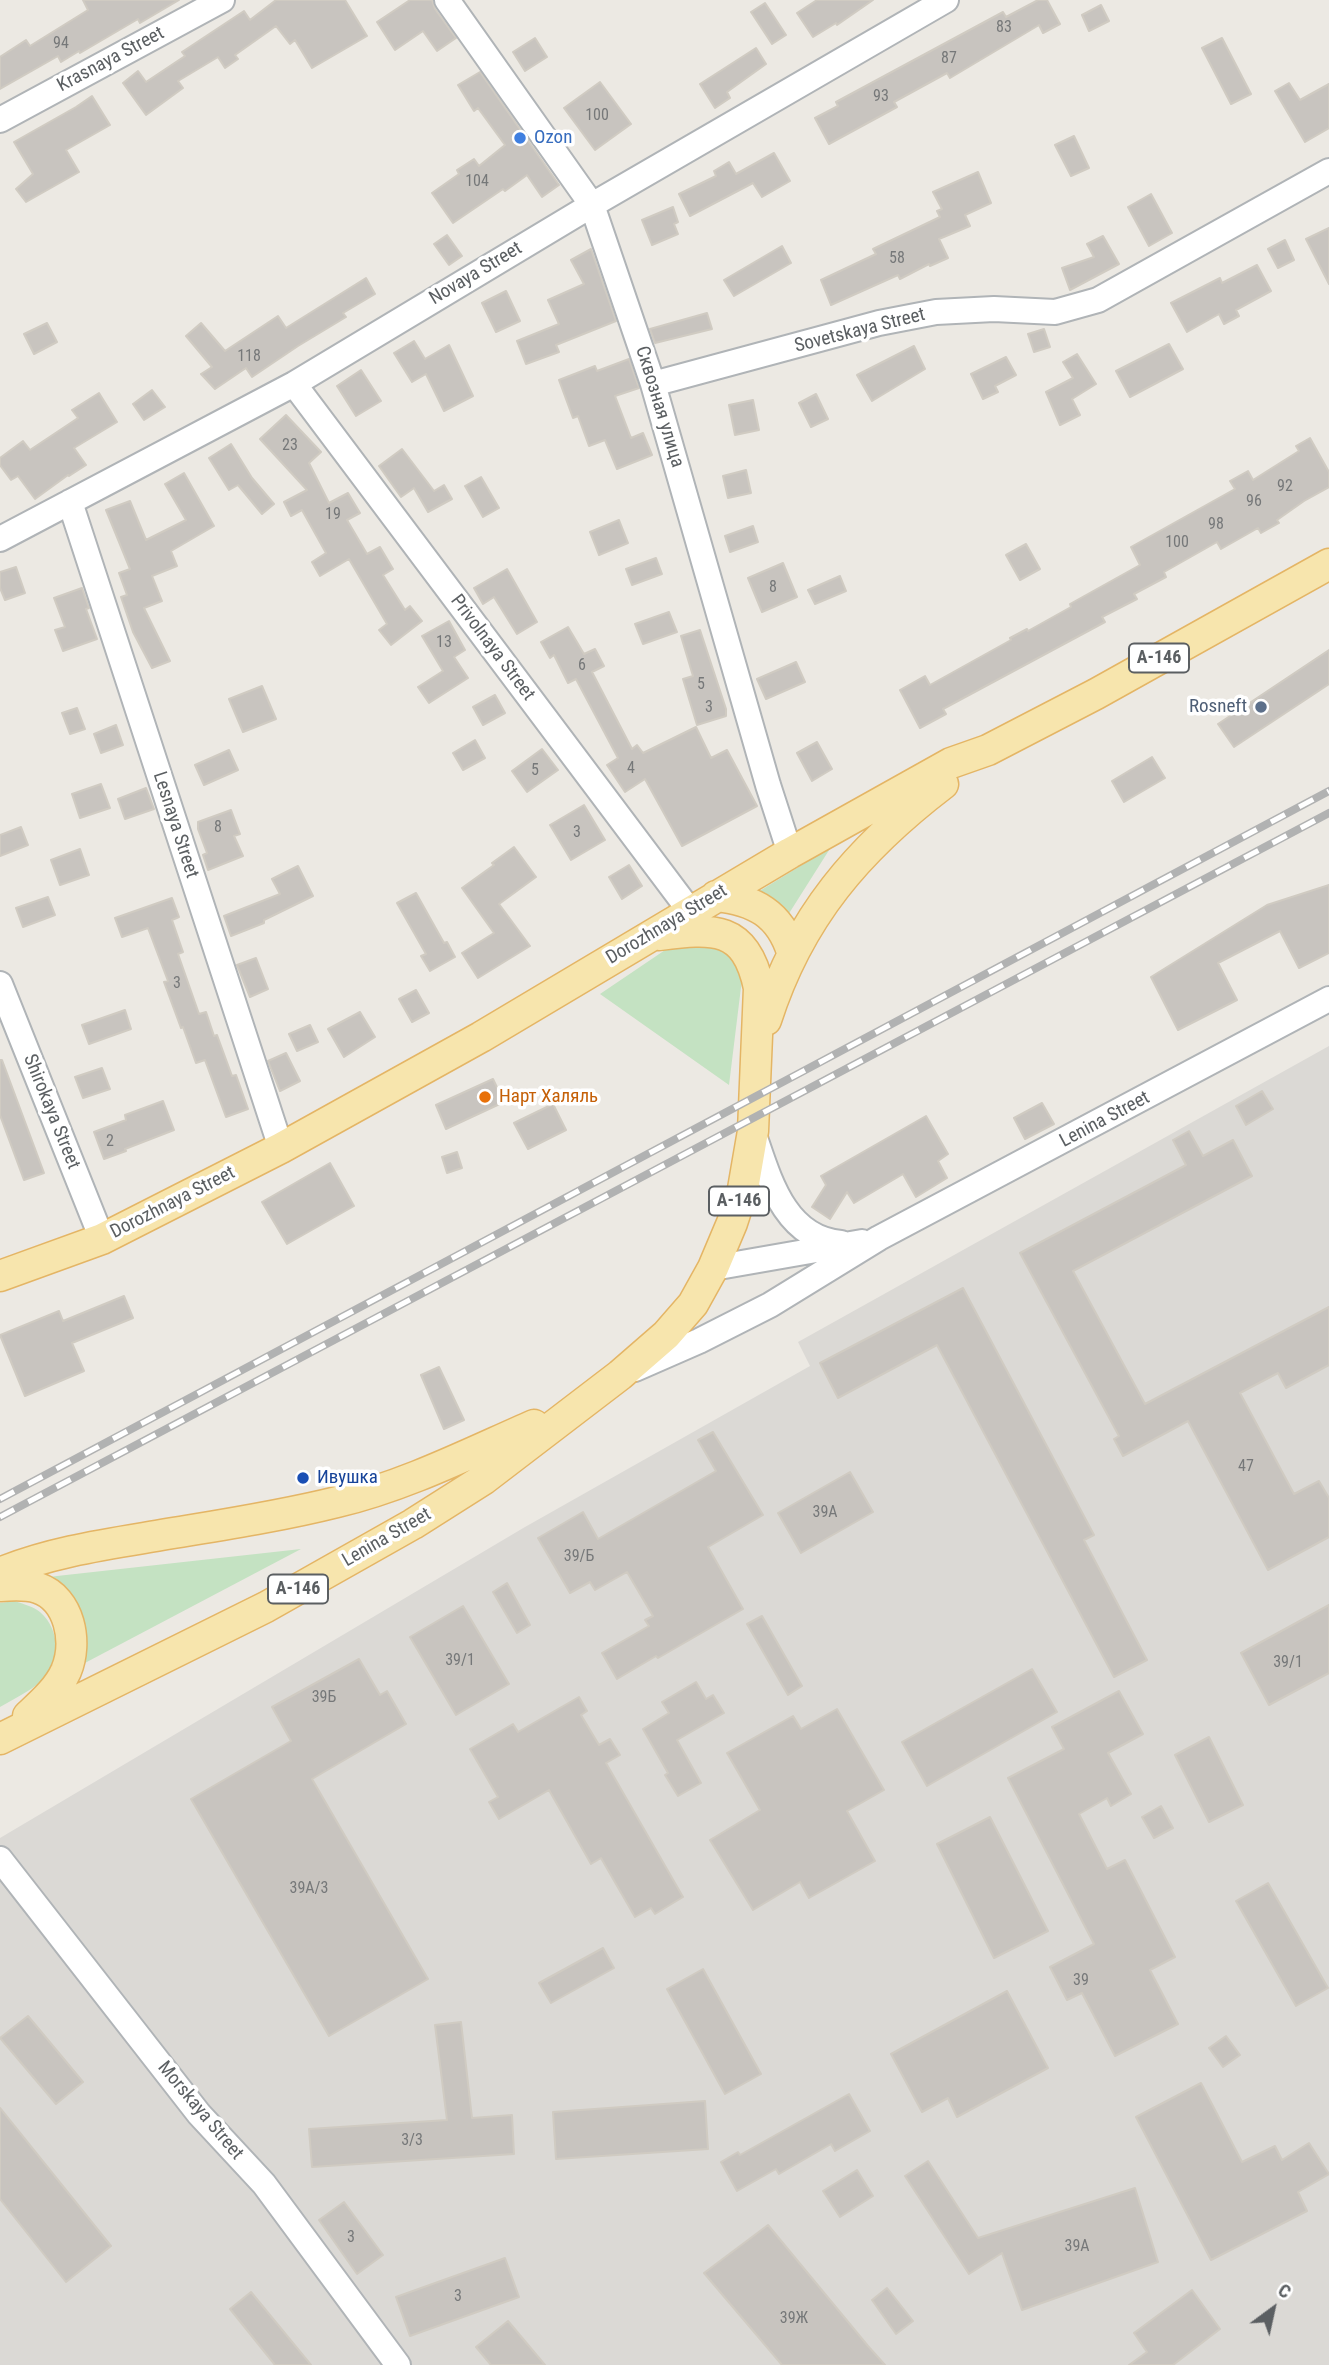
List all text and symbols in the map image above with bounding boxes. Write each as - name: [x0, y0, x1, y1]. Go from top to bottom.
- house number: 83: [996, 18, 1012, 38]
- street label: Krasnaya Street: [54, 22, 168, 98]
- house number: 94: [53, 34, 69, 54]
- house number: 87: [941, 49, 957, 69]
- house number: 93: [873, 87, 889, 107]
- house number: 100: [585, 106, 609, 126]
- place label: Ozon: [534, 127, 572, 149]
- marker: Ozon: [512, 130, 528, 146]
- house number: 104: [465, 172, 489, 192]
- street label: Novaya Street: [426, 237, 526, 311]
- house number: 58: [889, 249, 905, 269]
- street label: Sovetskaya Street: [792, 304, 928, 358]
- street label: Сквозная улица: [630, 344, 688, 470]
- house number: 118: [237, 347, 261, 367]
- house number: 23: [282, 436, 298, 456]
- house number: 92: [1277, 477, 1293, 497]
- house number: 96: [1246, 492, 1262, 512]
- house number: 19: [325, 505, 341, 525]
- house number: 98: [1208, 515, 1224, 535]
- house number: 100: [1165, 533, 1189, 553]
- house number: 8: [769, 578, 777, 598]
- street label: Privolnaya Street: [445, 591, 539, 705]
- house number: 13: [436, 633, 452, 653]
- road number: А-146: [1129, 644, 1189, 672]
- house number: 6: [578, 656, 586, 676]
- house number: 5: [697, 675, 705, 695]
- place label: Rosneft: [1189, 696, 1247, 718]
- house number: 3: [705, 698, 713, 718]
- marker: Rosneft: [1253, 699, 1269, 715]
- house number: 4: [627, 759, 635, 779]
- house number: 5: [531, 761, 539, 781]
- street label: Lesnaya Street: [147, 769, 203, 881]
- house number: 8: [214, 818, 222, 838]
- house number: 3: [573, 823, 581, 843]
- street label: Dorozhnaya Street: [602, 880, 732, 970]
- house number: 3: [173, 974, 181, 994]
- street label: Shirokaya Street: [18, 1051, 84, 1173]
- place label: Нарт Халяль: [499, 1086, 598, 1108]
- street label: Lenina Street: [1056, 1087, 1154, 1153]
- marker: Нарт Халяль: [477, 1089, 493, 1105]
- house number: 2: [106, 1132, 114, 1152]
- street label: Dorozhnaya Street: [107, 1162, 239, 1244]
- road number: А-146: [709, 1186, 769, 1216]
- house number: 47: [1238, 1457, 1254, 1477]
- place label: Ивушка: [317, 1467, 378, 1489]
- marker: Ивушка: [295, 1470, 311, 1486]
- street label: Lenina Street: [339, 1503, 435, 1573]
- house number: 39А: [812, 1503, 838, 1523]
- house number: 39/Б: [564, 1547, 594, 1567]
- road number: А-146: [268, 1574, 328, 1604]
- house number: 39/1: [445, 1651, 475, 1671]
- house number: 39/1: [1273, 1653, 1303, 1673]
- house number: 39Б: [312, 1688, 336, 1708]
- house number: 39А/3: [290, 1879, 328, 1899]
- house number: 39: [1073, 1971, 1089, 1991]
- street label: Morskaya Street: [152, 2057, 248, 2165]
- house number: 3/3: [401, 2131, 423, 2151]
- house number: 3: [347, 2228, 355, 2248]
- house number: 39А: [1064, 2237, 1090, 2257]
- north arrow: [1238, 2274, 1308, 2344]
- text: С: [1274, 2278, 1296, 2304]
- house number: 3: [454, 2287, 462, 2307]
- house number: 39Ж: [780, 2309, 808, 2329]

